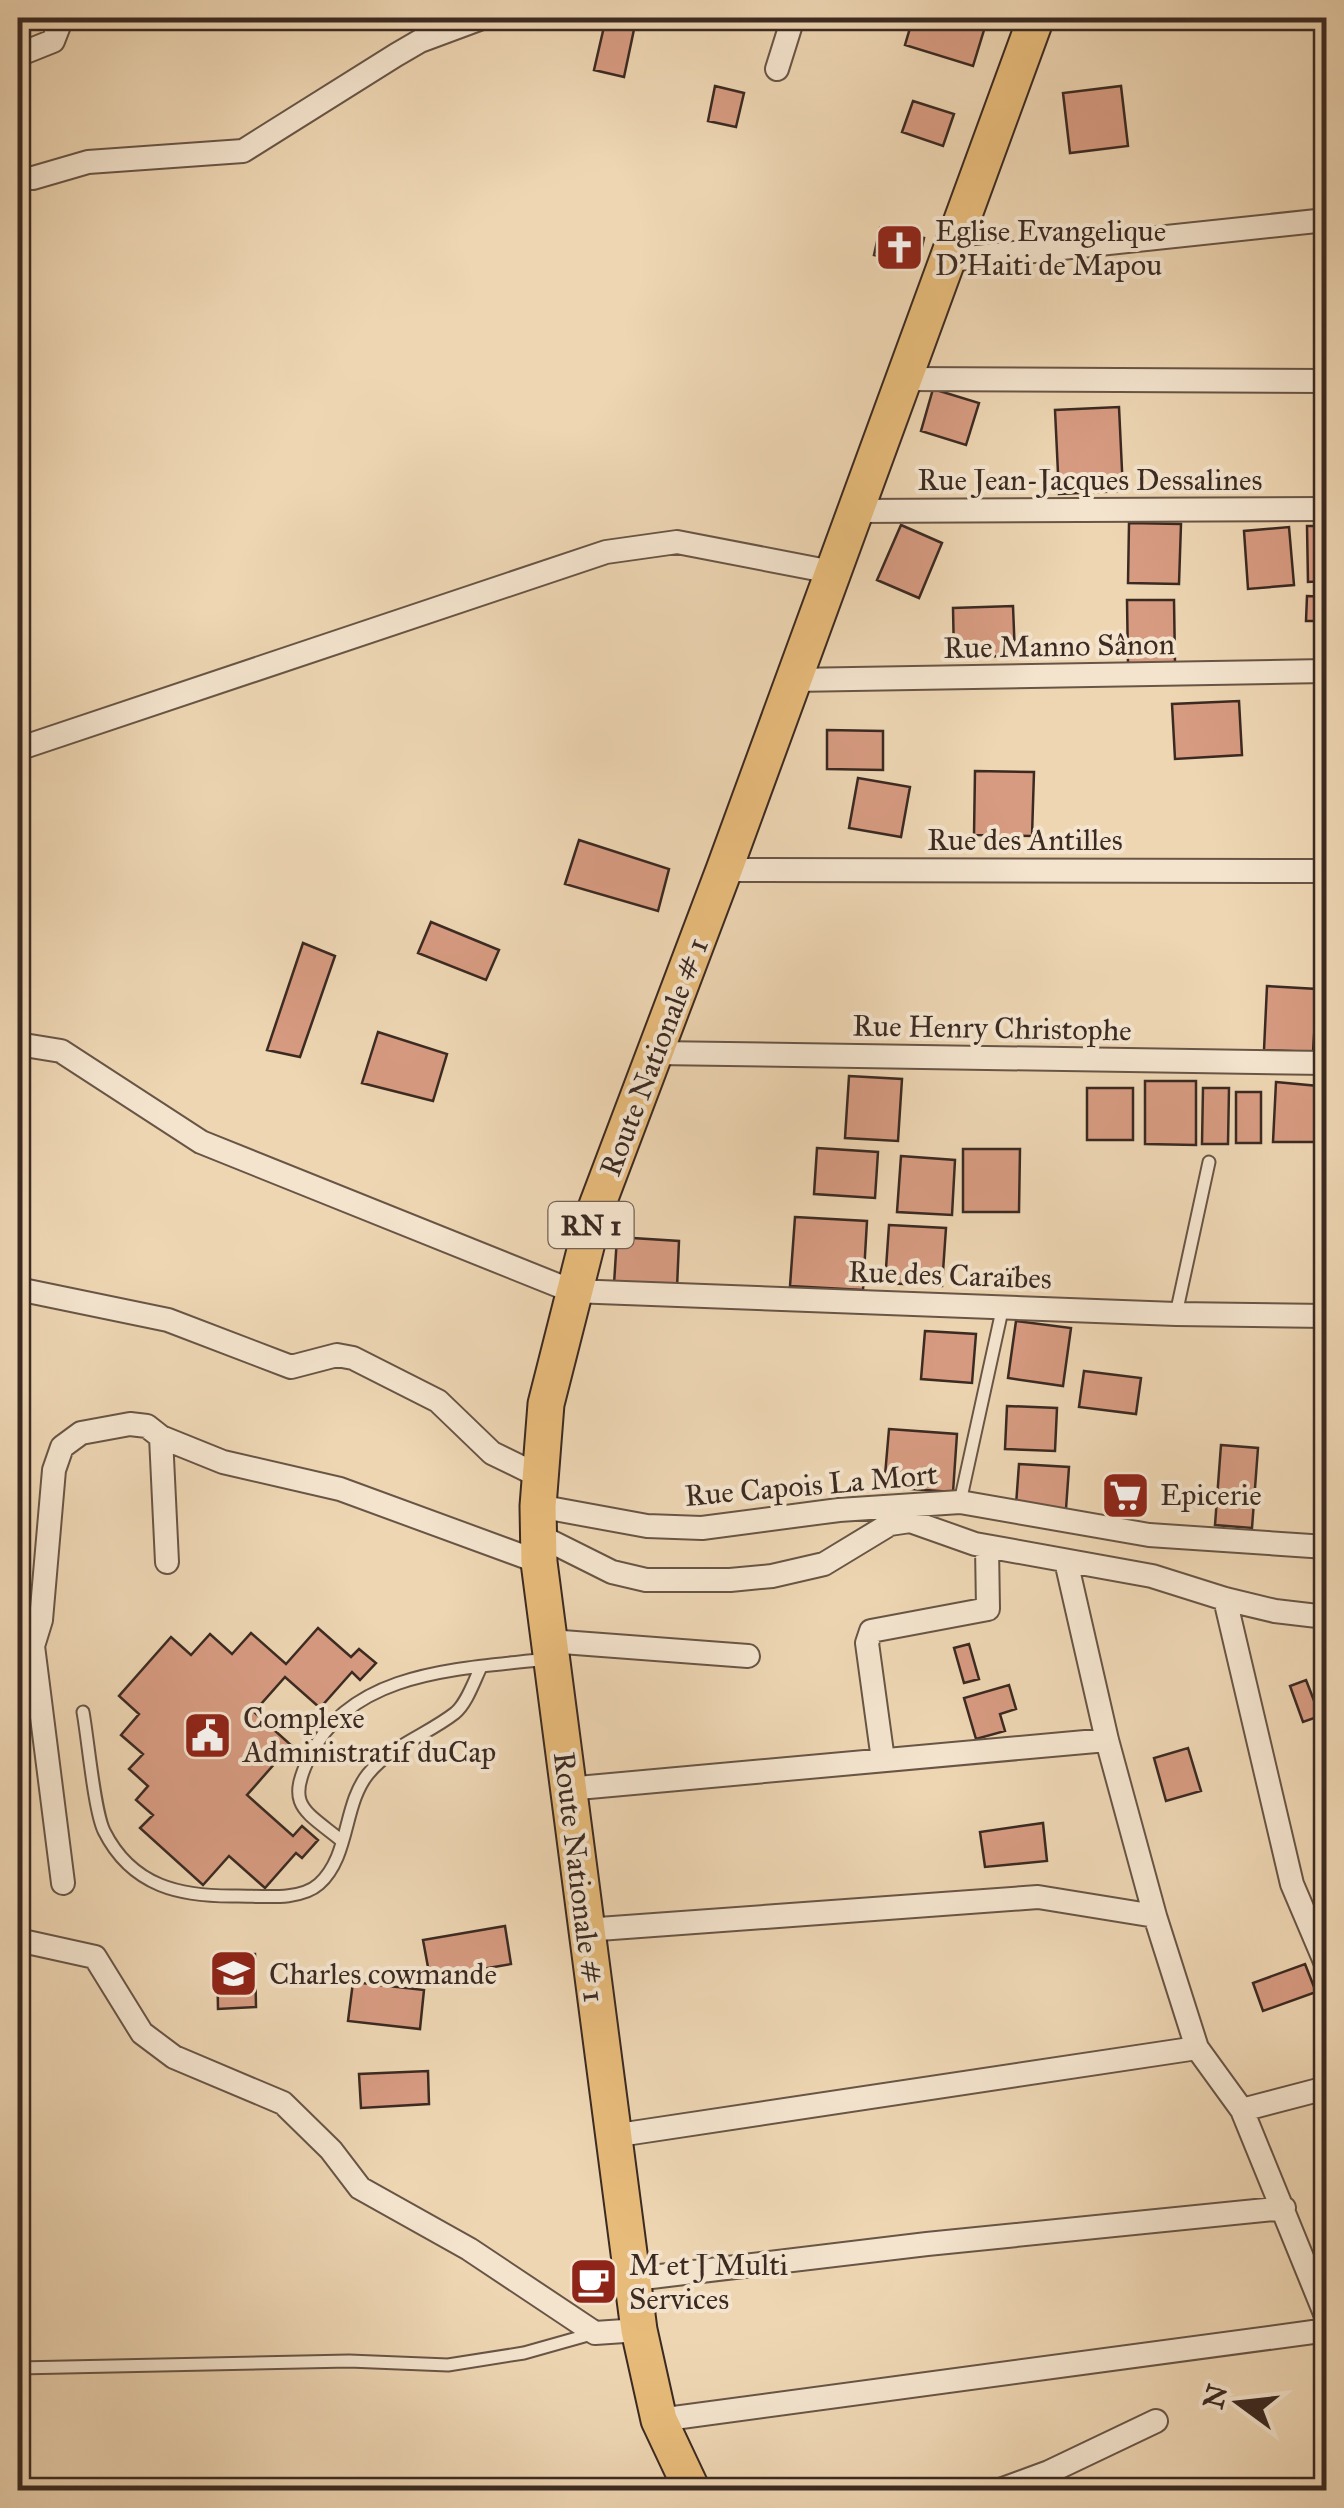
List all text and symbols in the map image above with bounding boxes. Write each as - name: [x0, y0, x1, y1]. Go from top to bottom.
- place label: Eglise Evangelique D'Haiti de Mapou: [935, 213, 1166, 283]
- church icon: Eglise Evangelique D'Haiti de Mapou: [874, 222, 926, 274]
- street label: Rue Jean-Jacques Dessalines: [918, 462, 1262, 498]
- street label: Rue Manno Sânon: [943, 626, 1175, 666]
- street label: Rue des Antilles: [927, 822, 1123, 858]
- street label: Route Nationale # 1: [592, 933, 716, 1181]
- street label: Rue Henry Christophe: [852, 1008, 1132, 1048]
- road number: RN 1: [548, 1202, 634, 1248]
- street label: Rue des Caraïbes: [847, 1253, 1053, 1297]
- street label: Rue Capois La Mort: [683, 1456, 939, 1514]
- supermarket icon: Epicerie: [1099, 1469, 1151, 1521]
- place label: Epicerie: [1160, 1477, 1262, 1513]
- place label: Complexe Administratif duCap: [241, 1700, 496, 1770]
- public building icon: Complexe Administratif duCap: [182, 1709, 234, 1761]
- street label: Route Nationale # 1: [546, 1750, 612, 2004]
- school or university icon: Charles cowmande: [208, 1948, 260, 2000]
- place label: Charles cowmande: [269, 1956, 497, 1992]
- place label: M et J Multi Services: [629, 2247, 788, 2317]
- cafe icon: M et J Multi Services: [568, 2256, 620, 2308]
- north arrow: [1189, 2353, 1289, 2453]
- text: N: [1195, 2380, 1235, 2413]

